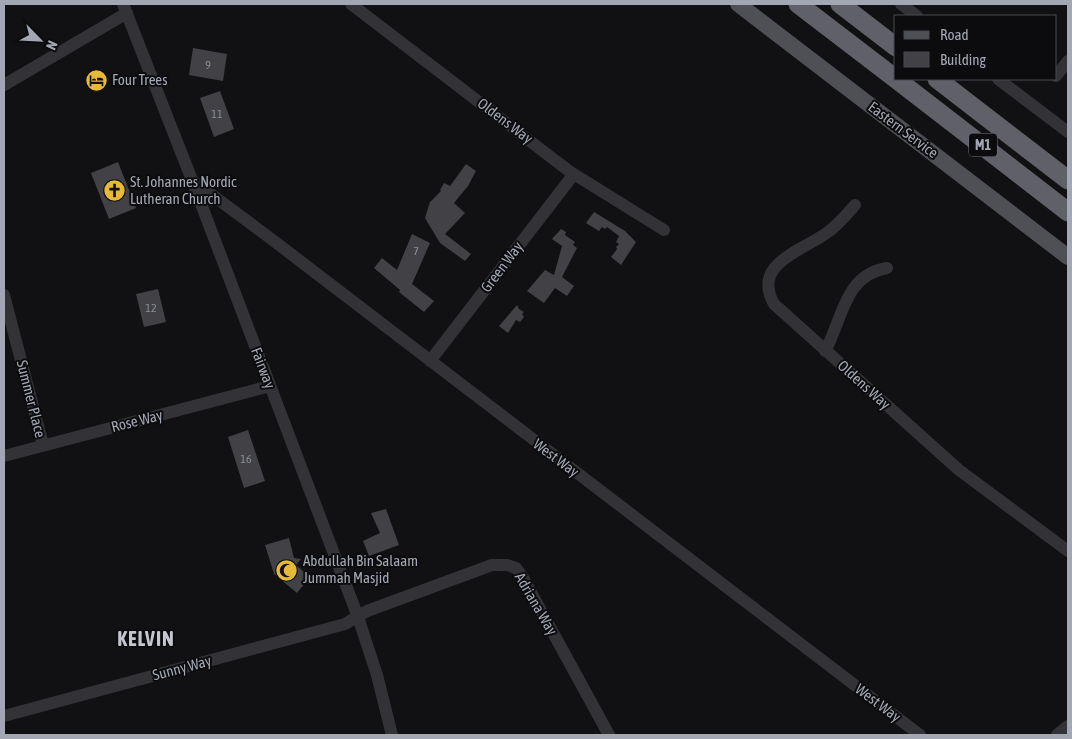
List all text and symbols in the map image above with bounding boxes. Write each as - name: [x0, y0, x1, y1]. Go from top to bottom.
- north arrow: [15, 15, 65, 65]
- legend: [894, 15, 1057, 80]
- text: Road: [940, 26, 969, 43]
- text: N: [43, 38, 61, 52]
- text: Building: [940, 51, 986, 68]
- house number: 9: [205, 58, 211, 72]
- hotel icon: Four Trees: [84, 68, 108, 92]
- place label: Four Trees: [112, 71, 167, 88]
- street label: Oldens Way: [474, 94, 536, 147]
- street label: Eastern Service: [865, 98, 942, 161]
- house number: 11: [211, 107, 223, 121]
- road number: M1: [969, 134, 997, 156]
- place label: St. Johannes Nordic Lutheran Church: [130, 173, 237, 207]
- church icon: St. Johannes Nordic Lutheran Church: [102, 179, 126, 203]
- street label: Green Way: [477, 238, 526, 295]
- house number: 7: [413, 244, 419, 258]
- house number: 12: [145, 301, 157, 315]
- street label: Fairway: [248, 345, 279, 391]
- street label: Oldens Way: [835, 357, 894, 413]
- street label: Summer Place: [14, 358, 49, 439]
- street label: Rose Way: [109, 406, 164, 435]
- street label: West Way: [530, 435, 582, 480]
- house number: 16: [240, 452, 252, 466]
- place label: Abdullah Bin Salaam Jummah Masjid: [303, 552, 418, 586]
- mosque icon: Abdullah Bin Salaam Jummah Masjid: [275, 558, 299, 582]
- street label: Adriana Way: [512, 570, 561, 638]
- district label: KELVIN: [117, 627, 175, 650]
- street label: Sunny Way: [151, 652, 213, 683]
- street label: West Way: [852, 680, 904, 725]

